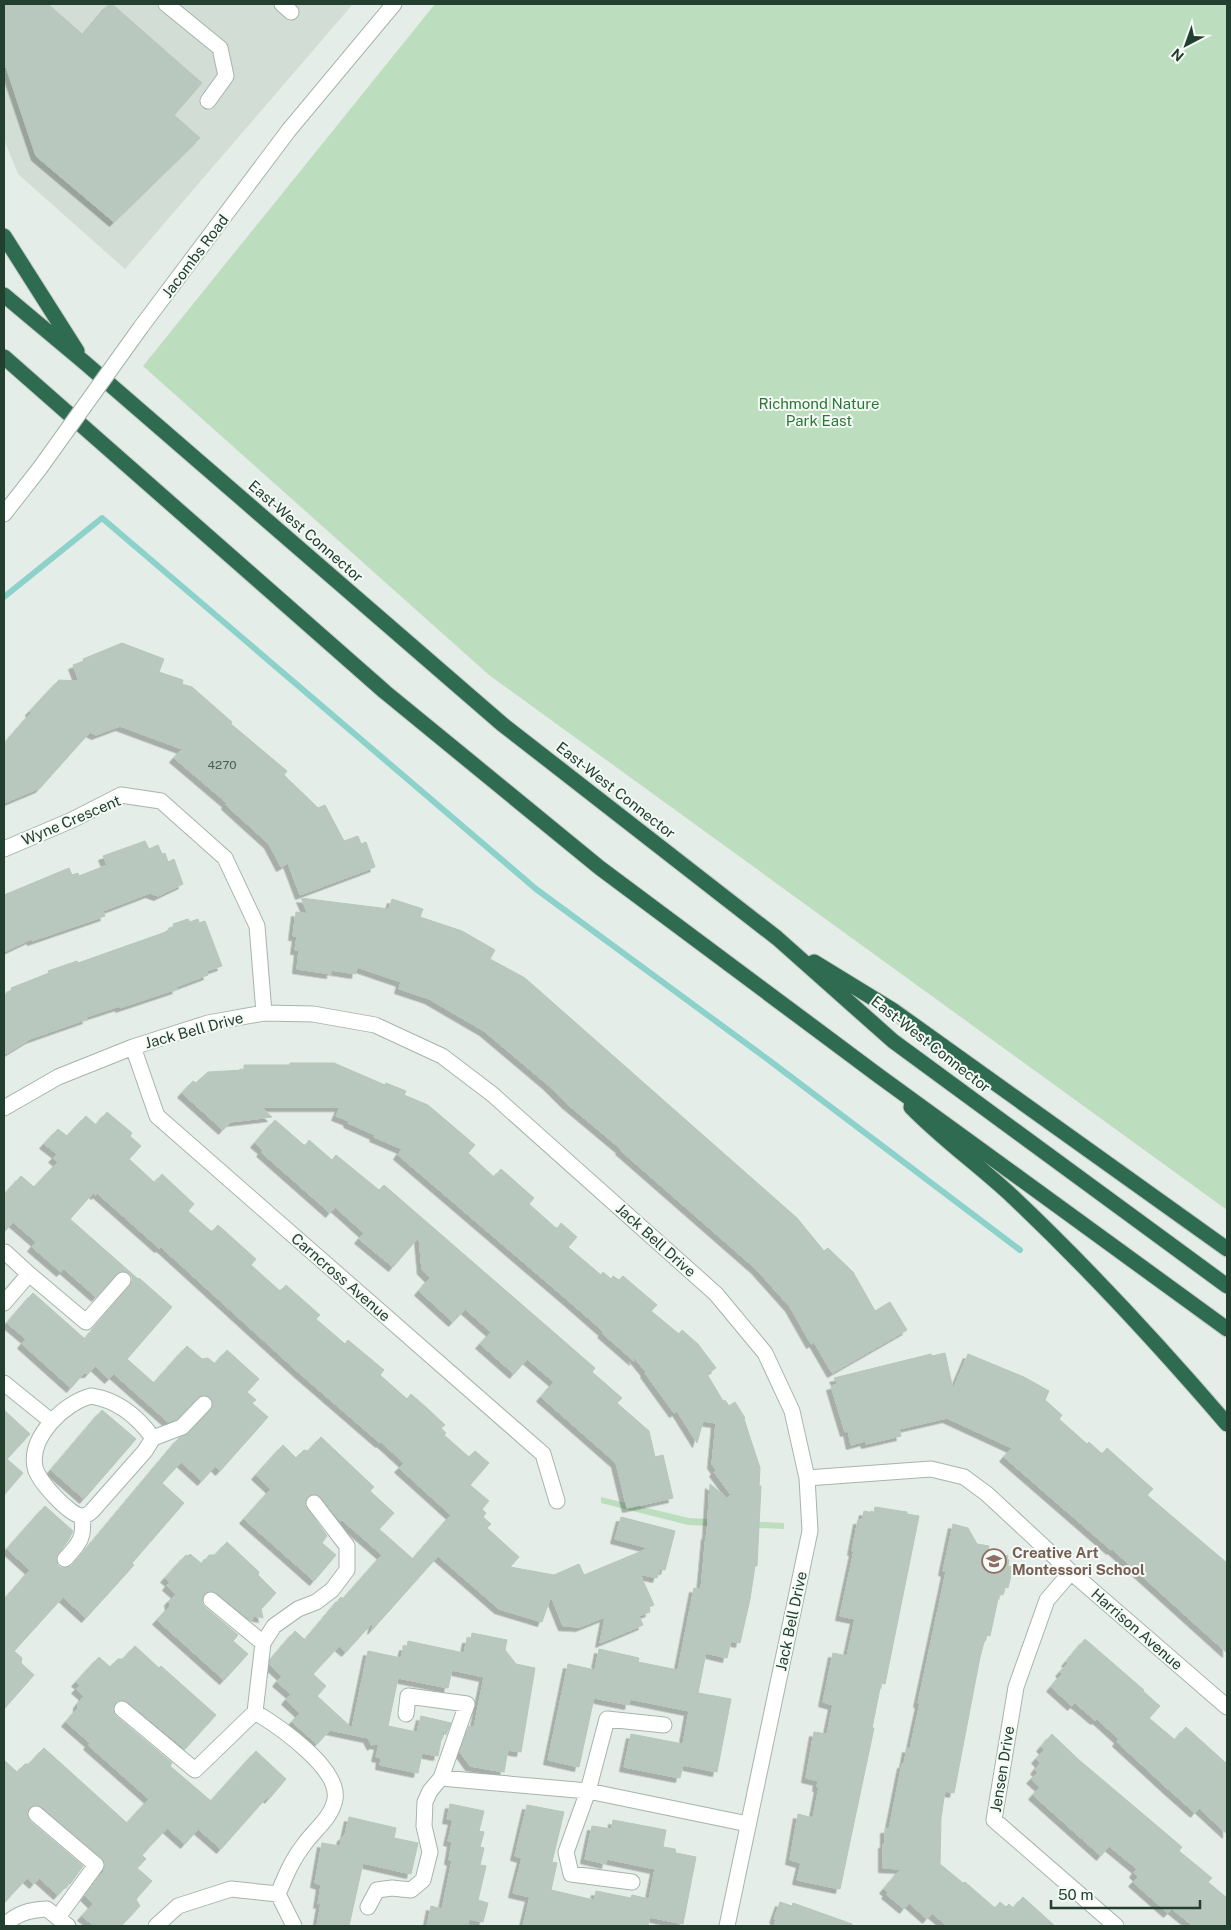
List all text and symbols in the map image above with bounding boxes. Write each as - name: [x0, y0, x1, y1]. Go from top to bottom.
- north arrow: [1161, 20, 1211, 70]
- text: N: [1168, 45, 1187, 64]
- street label: Jacombs Road: [158, 211, 232, 301]
- park label: Richmond Nature Park East: [758, 395, 880, 429]
- street label: East-West Connector: [245, 477, 367, 585]
- street label: East-West Connector: [553, 738, 679, 842]
- house number: 4270: [207, 758, 237, 772]
- street label: Wyne Crescent: [19, 791, 123, 849]
- street label: East-West Connector: [868, 992, 994, 1096]
- street label: Jack Bell Drive: [143, 1009, 245, 1051]
- street label: Jack Bell Drive: [613, 1200, 699, 1280]
- street label: Carncross Avenue: [288, 1229, 394, 1325]
- place label: Creative Art Montessori School: [1012, 1544, 1145, 1578]
- school or university icon: Creative Art Montessori School: [981, 1548, 1007, 1574]
- street label: Jack Bell Drive: [772, 1570, 810, 1672]
- street label: Harrison Avenue: [1088, 1585, 1186, 1673]
- street label: Jensen Drive: [987, 1725, 1017, 1813]
- scale bar: [1051, 1878, 1200, 1910]
- text: 50 m: [1058, 1886, 1093, 1903]

